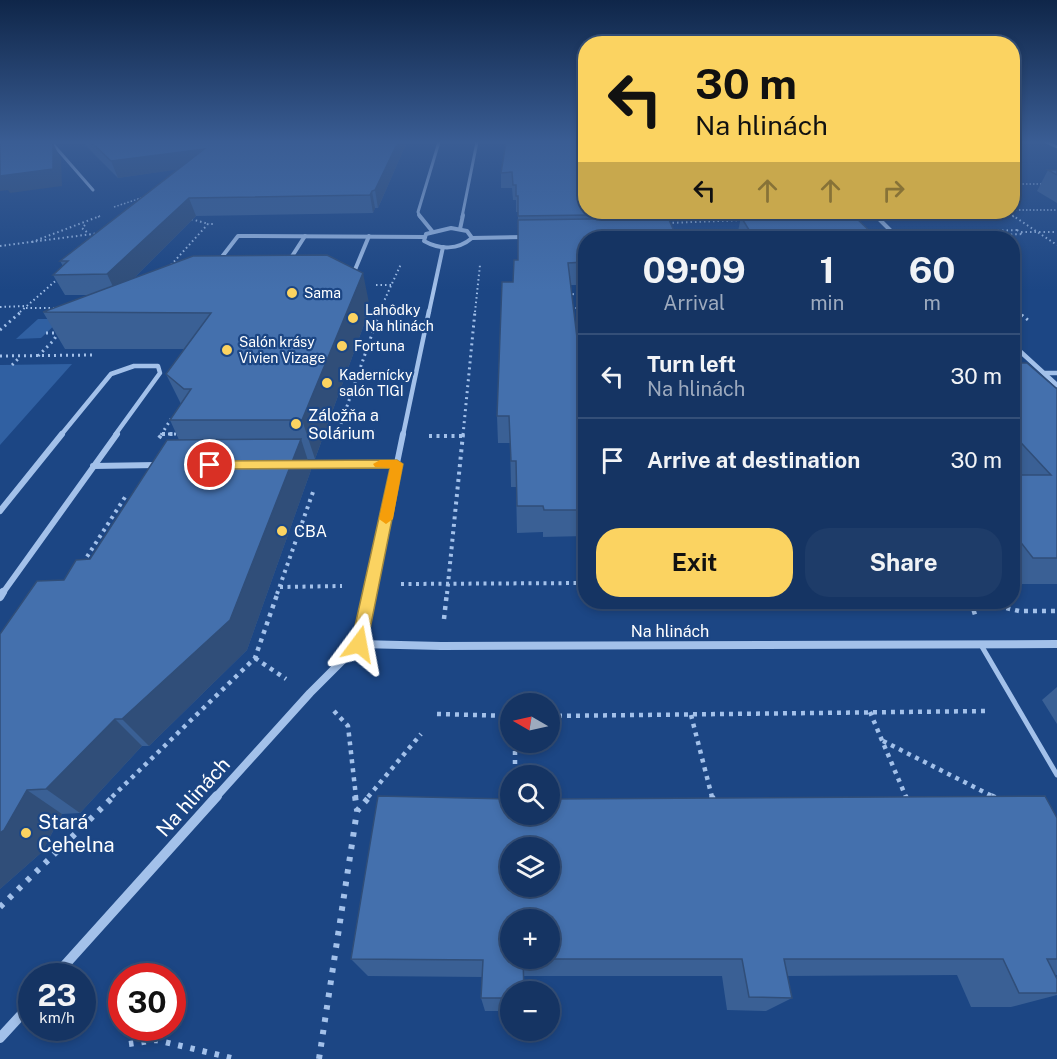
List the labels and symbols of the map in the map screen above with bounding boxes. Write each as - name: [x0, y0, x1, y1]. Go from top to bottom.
- place label: Sama: [304, 285, 341, 301]
- marker: Sama: [285, 286, 299, 300]
- place label: Lahôdky Na hlinách: [365, 302, 434, 334]
- marker: Lahôdky Na hlinách: [346, 311, 360, 325]
- place label: Salón krásy Vivien Vizage: [239, 334, 325, 366]
- place label: Fortuna: [354, 338, 405, 354]
- marker: Fortuna: [335, 339, 349, 353]
- marker: Salón krásy Vivien Vizage: [220, 343, 234, 357]
- place label: Kadernícky salón TIGI: [339, 367, 413, 399]
- marker: Kadernícky salón TIGI: [320, 376, 334, 390]
- place label: Záložňa a Solárium: [308, 406, 379, 443]
- marker: Záložňa a Solárium: [289, 417, 303, 431]
- pin: [184, 439, 235, 490]
- place label: CBA: [294, 522, 327, 541]
- marker: CBA: [275, 524, 289, 538]
- position arrow: [327, 612, 391, 676]
- street label: Na hlinách: [631, 622, 709, 641]
- north arrow: [500, 693, 560, 753]
- street label: Na hlinách: [151, 752, 235, 842]
- place label: Stará Cehelna: [38, 810, 114, 857]
- marker: Stará Cehelna: [19, 826, 33, 840]
- speed limit sign: 30: [108, 963, 186, 1041]

